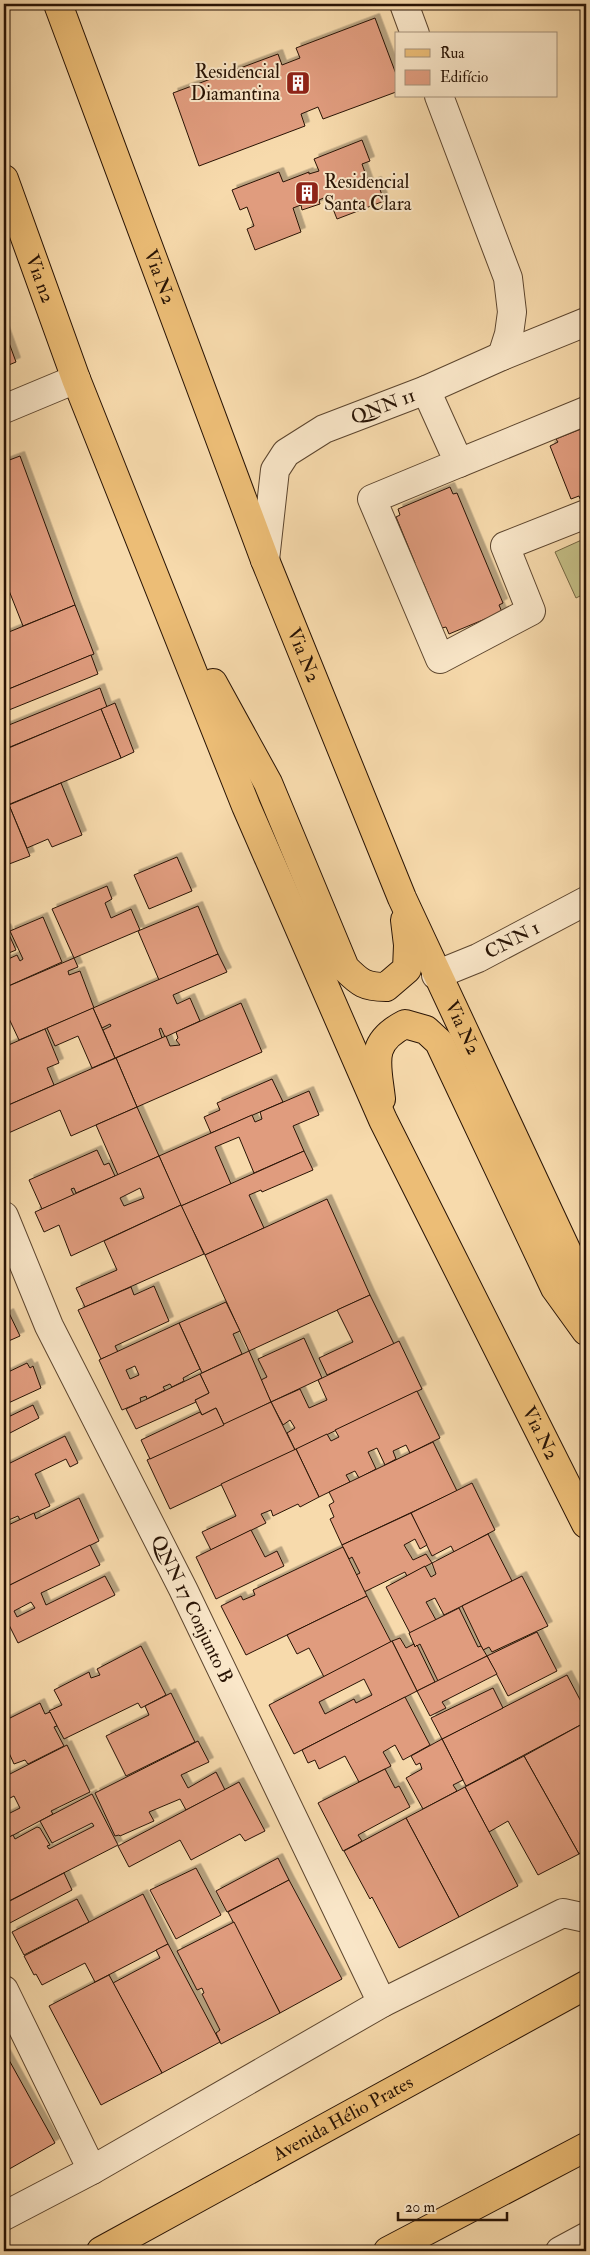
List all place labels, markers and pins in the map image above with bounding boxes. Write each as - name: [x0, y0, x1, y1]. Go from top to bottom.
- place label: Residencial Diamantina: [191, 60, 280, 106]
- building icon: Residencial Diamantina: [285, 70, 311, 96]
- place label: Residencial Santa Clara: [324, 170, 412, 216]
- building icon: Residencial Santa Clara: [294, 180, 320, 206]

